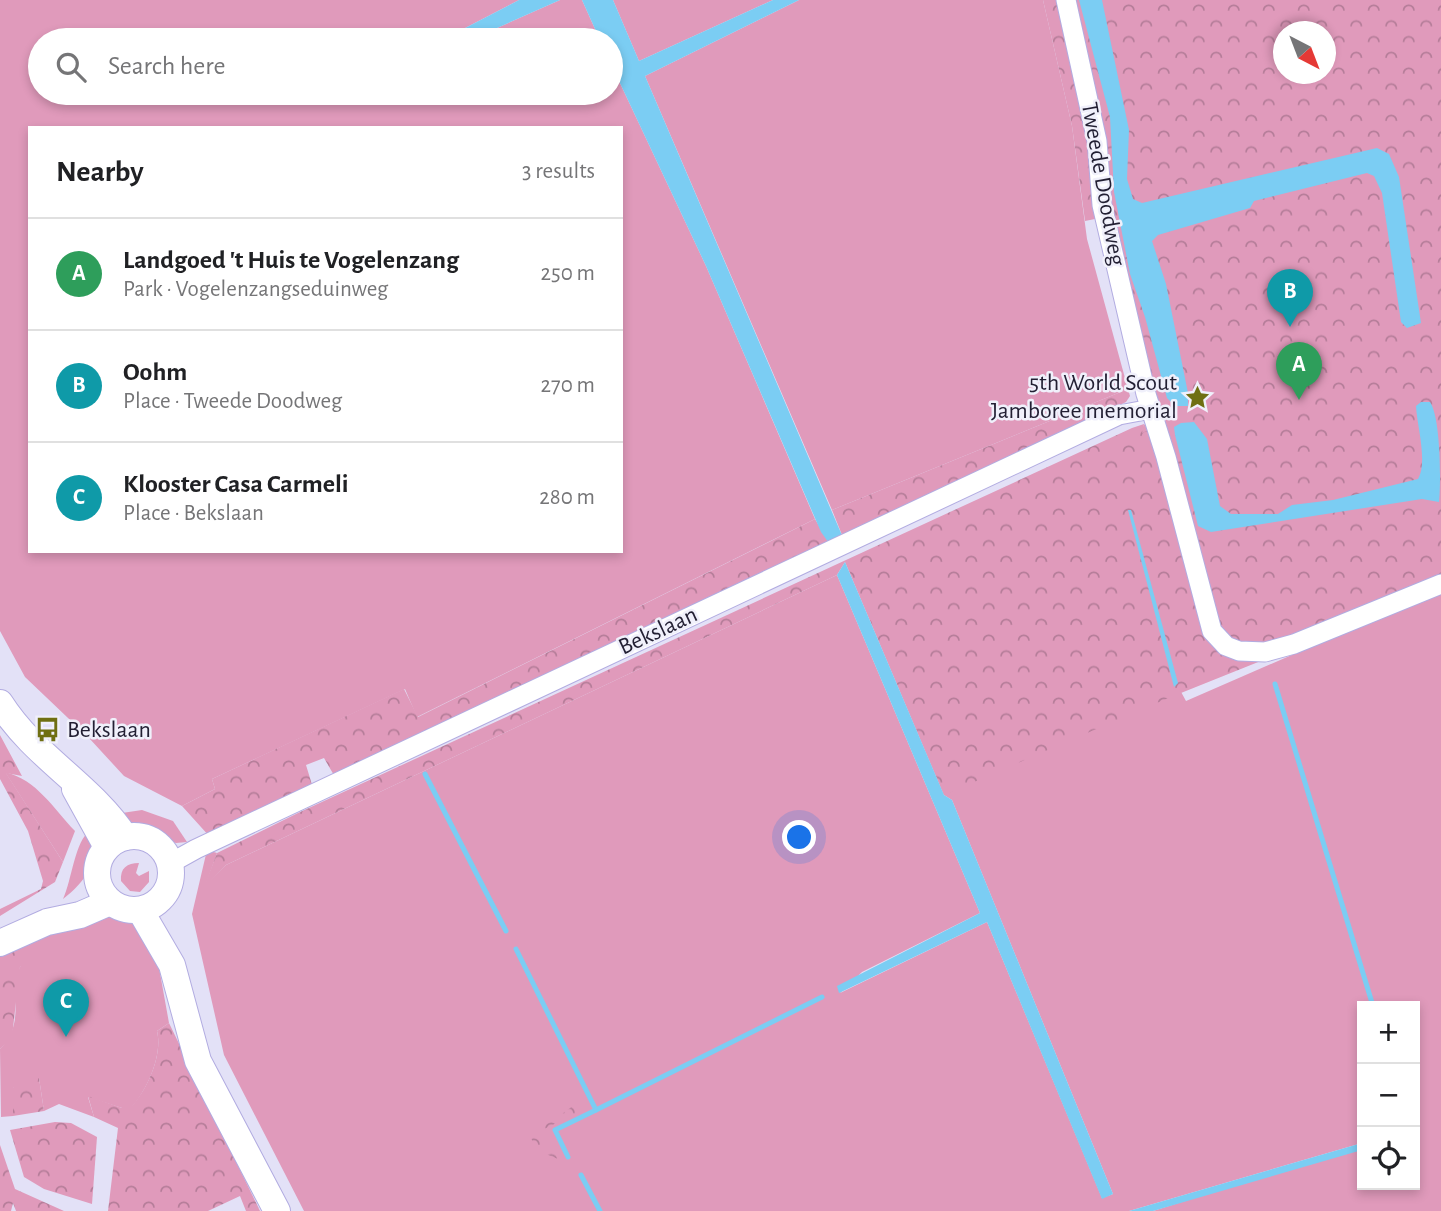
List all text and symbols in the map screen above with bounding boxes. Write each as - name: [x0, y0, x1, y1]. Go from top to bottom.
- north arrow: [1273, 21, 1336, 84]
- search box: [28, 28, 623, 105]
- icon: search: [52, 48, 90, 86]
- text: Search here: [108, 53, 226, 79]
- street label: Tweede Doodweg: [1077, 100, 1129, 268]
- text: Nearby: [56, 157, 144, 187]
- text: 3 results: [522, 160, 595, 183]
- text: Landgoed 't Huis te Vogelenzang: [123, 247, 459, 273]
- text: A: [72, 262, 86, 285]
- text: 250 m: [541, 262, 595, 285]
- pin: B: [1267, 269, 1313, 327]
- text: Park · Vogelenzangseduinweg: [123, 278, 388, 301]
- pin: A: [1276, 342, 1322, 400]
- text: Oohm: [123, 359, 187, 385]
- place label: 5th World Scout Jamboree memorial: [991, 371, 1177, 423]
- text: B: [72, 374, 86, 397]
- text: 270 m: [541, 374, 595, 397]
- place icon: 5th World Scout Jamboree memorial: [1183, 383, 1211, 411]
- text: Place · Tweede Doodweg: [123, 390, 342, 413]
- text: Klooster Casa Carmeli: [123, 471, 349, 497]
- text: C: [73, 486, 85, 509]
- text: 280 m: [539, 486, 595, 509]
- text: Place · Bekslaan: [123, 502, 264, 525]
- street label: Bekslaan: [615, 602, 701, 660]
- bus stop icon: Bekslaan: [33, 716, 61, 744]
- place label: Bekslaan: [67, 718, 151, 742]
- your location: [782, 820, 816, 854]
- pin: C: [43, 979, 89, 1037]
- map controls: [1357, 1001, 1420, 1190]
- button: +: [1357, 1001, 1420, 1064]
- button: −: [1357, 1064, 1420, 1127]
- button: locate: [1357, 1127, 1420, 1190]

